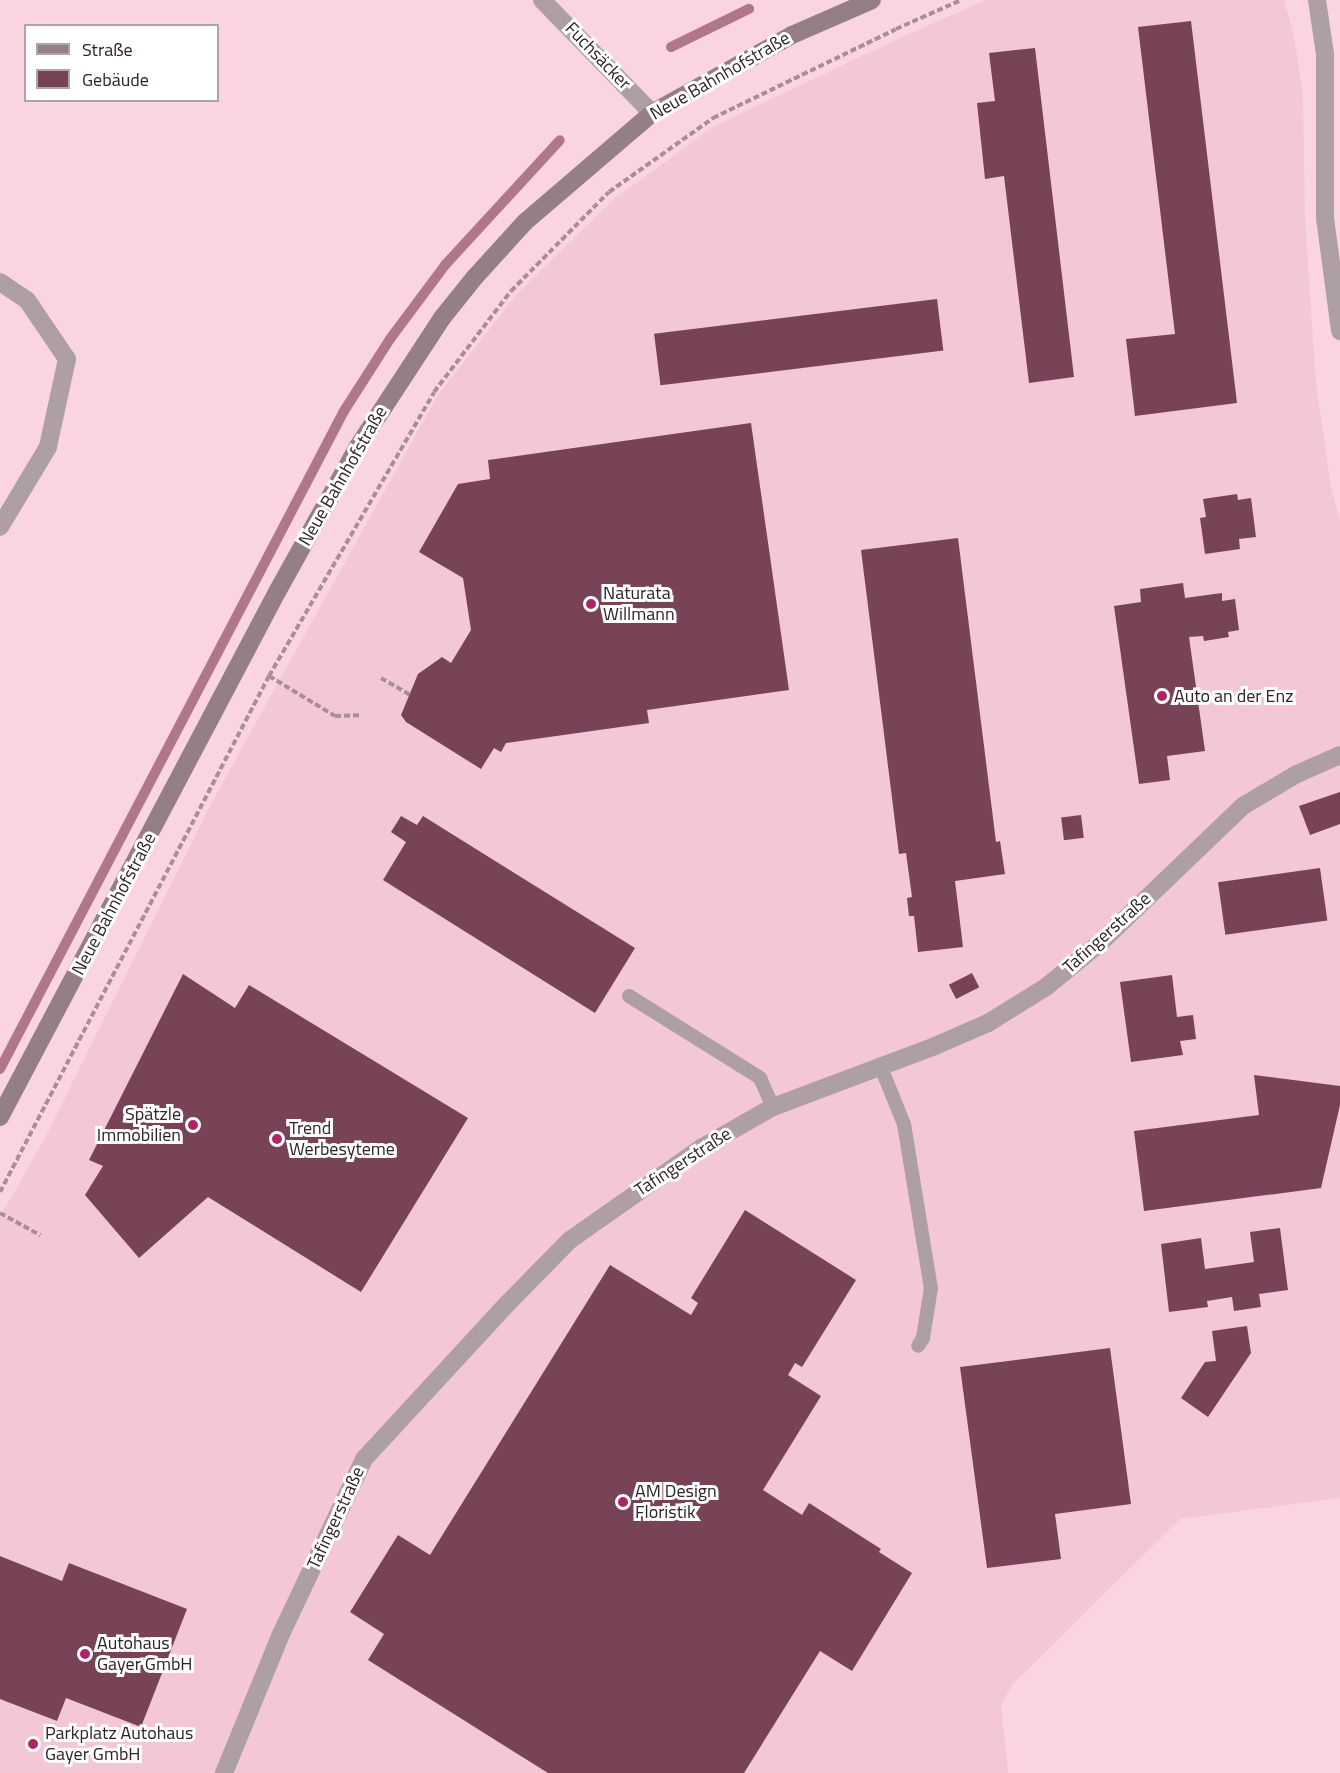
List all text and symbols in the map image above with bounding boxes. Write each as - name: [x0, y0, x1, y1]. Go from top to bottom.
- street label: Fuchsäcker: [561, 18, 635, 94]
- legend: [24, 24, 219, 102]
- street label: Neue Bahnhofstraße: [646, 27, 794, 125]
- text: Straße: [82, 36, 133, 63]
- text: Gebäude: [82, 66, 149, 93]
- street label: Neue Bahnhofstraße: [294, 402, 392, 550]
- place label: Naturata Willmann: [603, 583, 675, 626]
- marker: Naturata Willmann: [584, 597, 598, 611]
- place label: Auto an der Enz: [1174, 685, 1293, 707]
- marker: Auto an der Enz: [1155, 689, 1169, 703]
- street label: Neue Bahnhofstraße: [67, 829, 161, 979]
- street label: Tafingerstraße: [1059, 888, 1155, 978]
- place label: Spätzle Immobilien: [97, 1104, 181, 1146]
- marker: Spätzle Immobilien: [186, 1118, 200, 1132]
- place label: Trend Werbesyteme: [289, 1118, 395, 1160]
- street label: Tafingerstraße: [631, 1123, 735, 1201]
- marker: Trend Werbesyteme: [270, 1132, 284, 1146]
- street label: Tafingerstraße: [303, 1463, 369, 1573]
- place label: AM Design Floristik: [635, 1481, 717, 1524]
- marker: AM Design Floristik: [616, 1495, 630, 1509]
- place label: Autohaus Gayer GmbH: [97, 1633, 192, 1676]
- marker: Autohaus Gayer GmbH: [78, 1647, 92, 1661]
- place label: Parkplatz Autohaus Gayer GmbH: [45, 1723, 193, 1766]
- marker: Parkplatz Autohaus Gayer GmbH: [26, 1737, 40, 1751]

